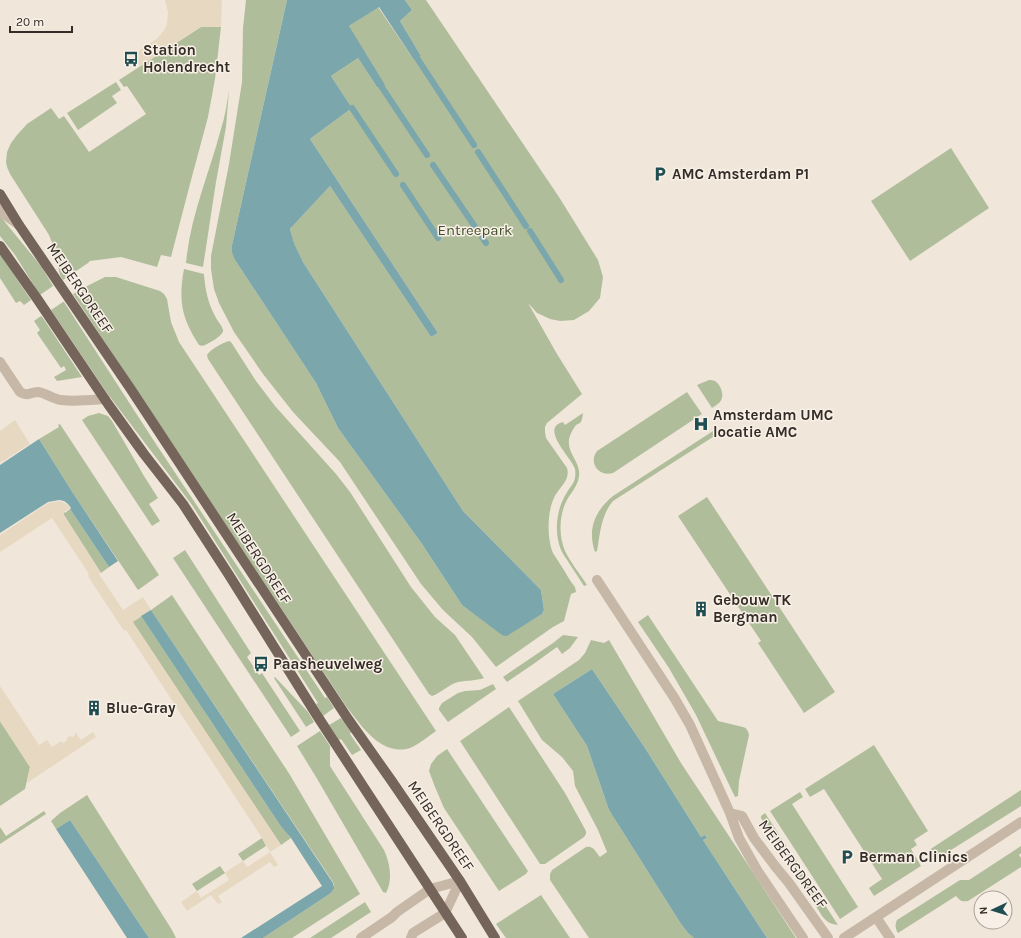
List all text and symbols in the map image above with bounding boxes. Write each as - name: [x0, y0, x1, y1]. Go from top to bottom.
- scale bar: [10, 8, 72, 34]
- text: 20 m: [16, 15, 44, 29]
- place label: Station Holendrecht: [143, 41, 230, 76]
- bus stop icon: Station Holendrecht: [122, 50, 140, 68]
- parking icon: AMC Amsterdam P1: [651, 165, 669, 183]
- place label: AMC Amsterdam P1: [672, 165, 809, 183]
- park label: Entreepark: [438, 221, 512, 239]
- street label: MEIBERGDREEF: [43, 239, 117, 337]
- place label: Amsterdam UMC locatie AMC: [713, 406, 833, 441]
- hospital icon: Amsterdam UMC locatie AMC: [692, 415, 710, 433]
- street label: MEIBERGDREEF: [223, 509, 295, 607]
- place label: Gebouw TK Bergman: [713, 591, 791, 626]
- building icon: Gebouw TK Bergman: [692, 600, 710, 618]
- bus stop icon: Paasheuvelweg: [252, 655, 270, 673]
- place label: Paasheuvelweg: [273, 655, 382, 673]
- building icon: Blue-Gray: [85, 699, 103, 717]
- place label: Blue-Gray: [106, 699, 176, 717]
- street label: MEIBERGDREEF: [404, 777, 478, 875]
- street label: MEIBERGDREEF: [755, 816, 831, 912]
- parking icon: Berman Clinics: [838, 848, 856, 866]
- place label: Berman Clinics: [859, 848, 968, 866]
- north arrow: [973, 890, 1013, 930]
- text: N: [977, 906, 990, 915]

